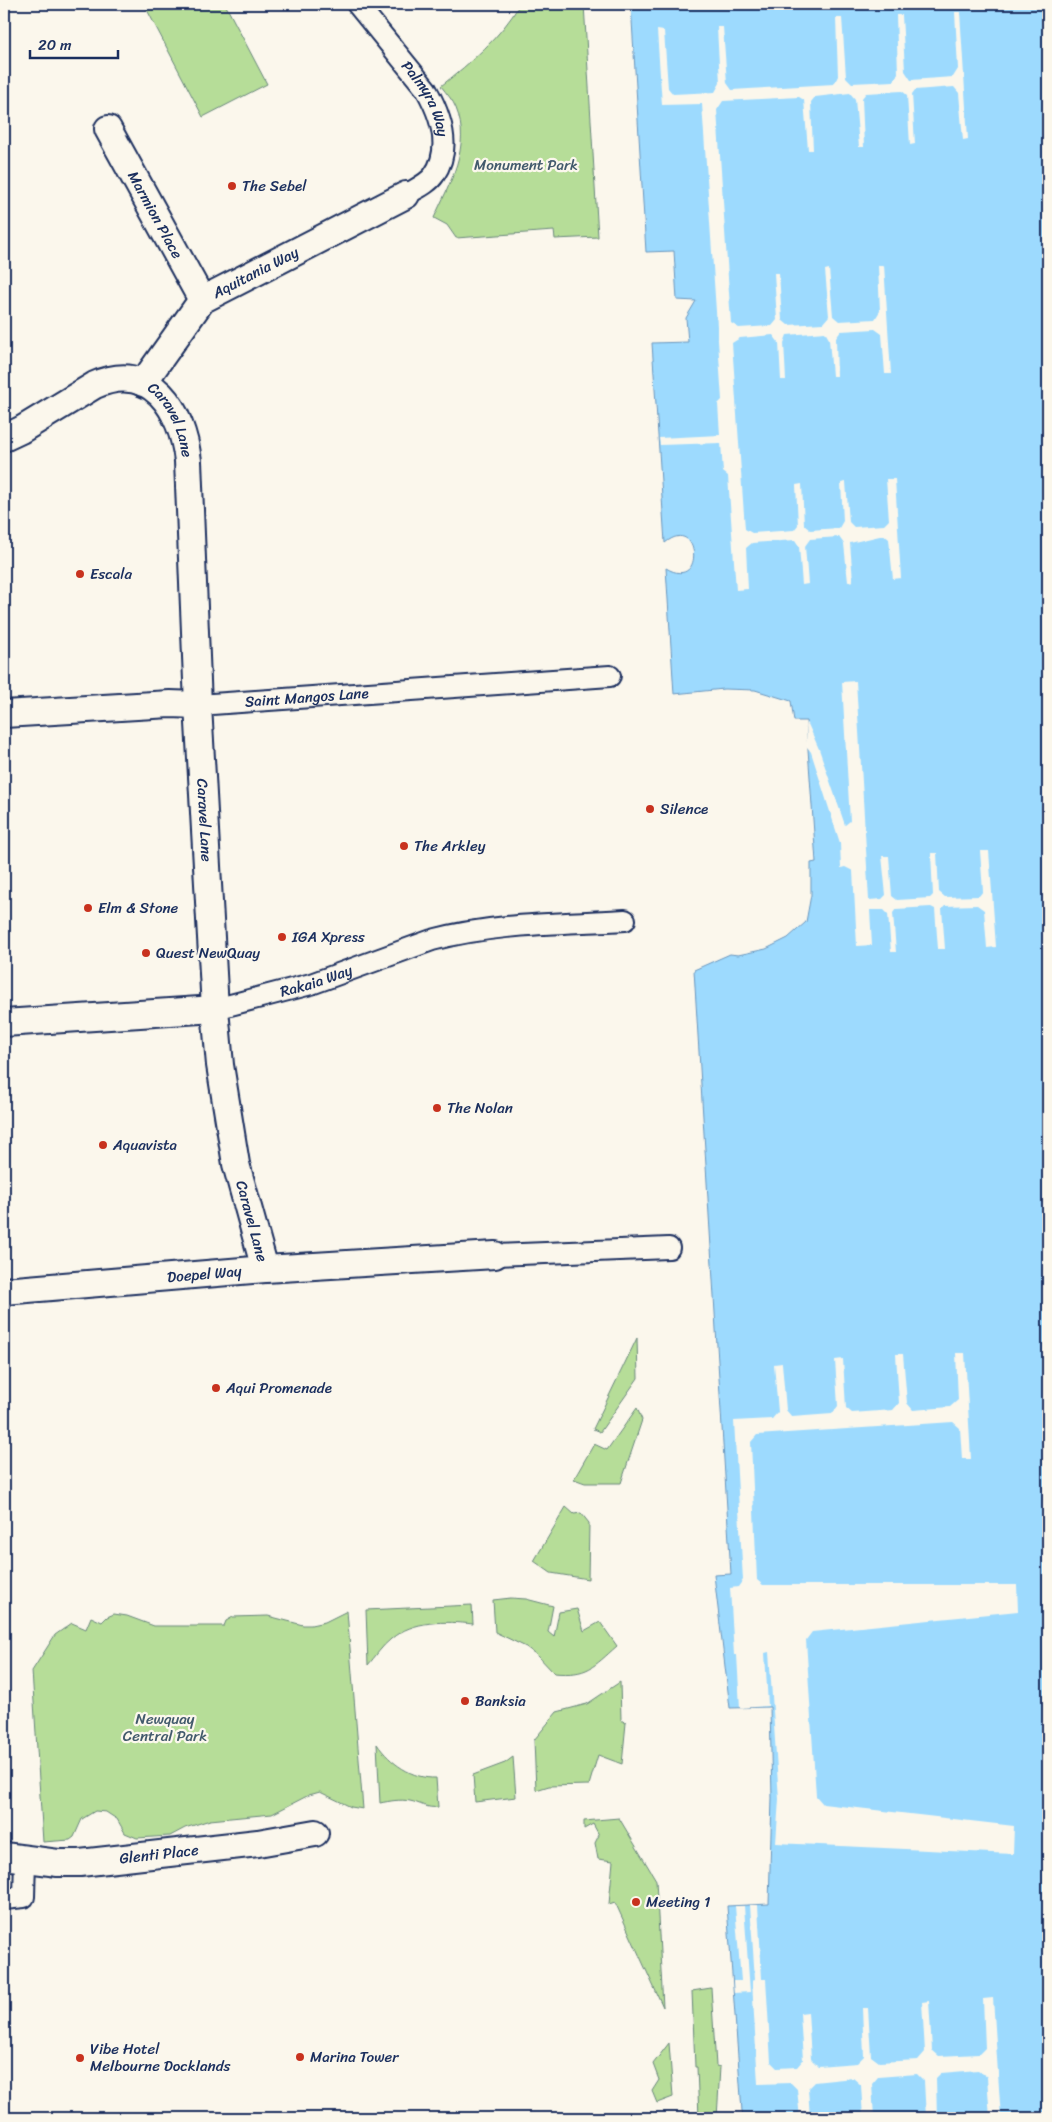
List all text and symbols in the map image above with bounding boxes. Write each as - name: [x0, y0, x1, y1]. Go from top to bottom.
- scale bar: [30, 28, 118, 60]
- text: 20 m: [38, 32, 72, 58]
- street label: Palmyra Way: [395, 55, 456, 139]
- park label: Monument Park: [474, 152, 578, 178]
- street label: Marmion Place: [120, 166, 190, 264]
- place label: The Sebel: [242, 173, 307, 199]
- marker: The Sebel: [226, 180, 238, 192]
- street label: Aquitania Way: [207, 239, 303, 306]
- street label: Caravel Lane: [142, 375, 200, 460]
- place label: Escala: [90, 561, 133, 587]
- marker: Escala: [74, 568, 86, 580]
- street label: Saint Mangos Lane: [244, 680, 370, 715]
- street label: Caravel Lane: [189, 778, 220, 863]
- place label: Silence: [660, 796, 708, 822]
- marker: Silence: [644, 803, 656, 815]
- place label: The Arkley: [414, 833, 486, 859]
- marker: The Arkley: [398, 840, 410, 852]
- place label: Elm & Stone: [98, 895, 179, 921]
- marker: Elm & Stone: [82, 902, 94, 914]
- place label: IGA Xpress: [291, 924, 365, 950]
- marker: IGA Xpress: [276, 931, 288, 943]
- place label: Quest NewQuay: [156, 940, 260, 966]
- marker: Quest NewQuay: [140, 947, 152, 959]
- street label: Rakaia Way: [277, 957, 356, 1005]
- place label: The Nolan: [447, 1095, 513, 1121]
- marker: The Nolan: [431, 1102, 443, 1114]
- place label: Aquavista: [112, 1132, 178, 1158]
- marker: Aquavista: [97, 1139, 109, 1151]
- street label: Caravel Lane: [228, 1178, 275, 1265]
- street label: Doepel Way: [166, 1258, 243, 1290]
- place label: Aqui Promenade: [225, 1375, 332, 1401]
- marker: Aqui Promenade: [210, 1382, 222, 1394]
- place label: Banksia: [475, 1688, 526, 1714]
- marker: Banksia: [459, 1695, 471, 1707]
- park label: Newquay Central Park: [123, 1706, 207, 1749]
- street label: Glenti Place: [118, 1837, 200, 1871]
- place label: Meeting 1: [646, 1889, 710, 1915]
- marker: Meeting 1: [630, 1896, 642, 1908]
- place label: Vibe Hotel Melbourne Docklands: [90, 2036, 231, 2079]
- place label: Marina Tower: [310, 2044, 399, 2070]
- marker: Marina Tower: [294, 2051, 306, 2063]
- marker: Vibe Hotel Melbourne Docklands: [74, 2052, 86, 2064]

